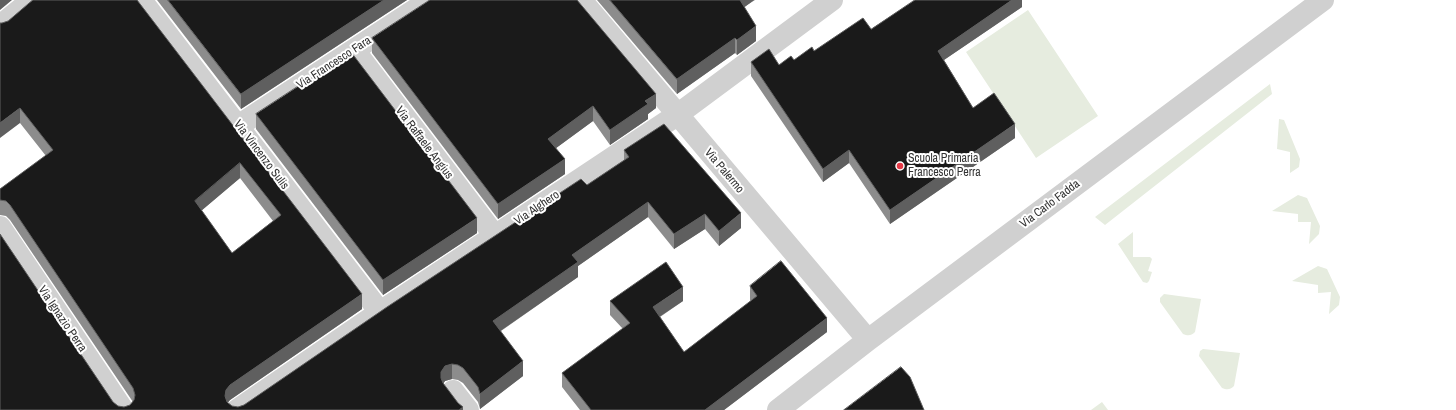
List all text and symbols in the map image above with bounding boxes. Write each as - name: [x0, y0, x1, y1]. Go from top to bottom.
- street label: Via Francesco Fara: [294, 34, 374, 92]
- street label: Via Raffaele Angius: [392, 104, 456, 182]
- street label: Via Vincenzo Sulis: [230, 118, 292, 192]
- street label: Via Palermo: [701, 146, 747, 196]
- place label: Scuola Primaria Francesco Perra: [908, 152, 981, 180]
- marker: Scuola Primaria Francesco Perra: [895, 161, 905, 171]
- street label: Via Carlo Fadda: [1017, 177, 1083, 231]
- street label: Via Alghero: [512, 188, 562, 228]
- street label: Via Ignazio Perra: [35, 283, 89, 355]

